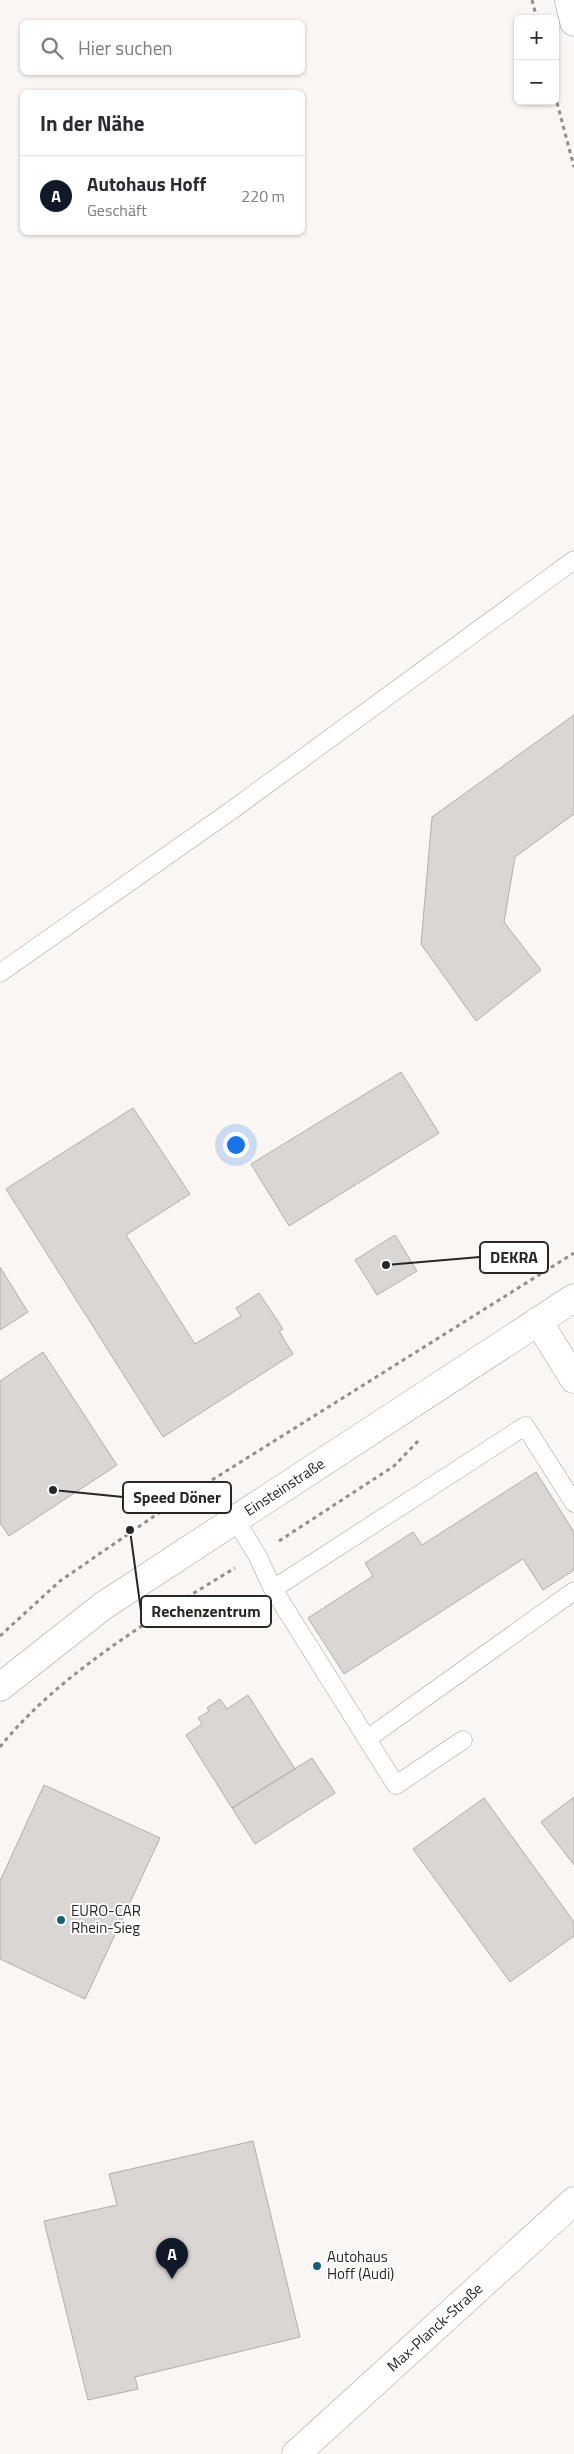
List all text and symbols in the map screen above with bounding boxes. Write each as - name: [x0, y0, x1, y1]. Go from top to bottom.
- map controls: [514, 15, 559, 105]
- button: +: [514, 15, 559, 60]
- search box: [20, 20, 305, 75]
- text: Hier suchen: [78, 33, 173, 62]
- icon: search: [38, 34, 66, 62]
- button: −: [514, 60, 559, 105]
- text: In der Nähe: [40, 107, 145, 139]
- text: Autohaus Hoff: [87, 169, 206, 198]
- text: A: [51, 184, 61, 208]
- text: 220 m: [241, 184, 285, 208]
- text: Geschäft: [87, 198, 147, 222]
- your location: [223, 1132, 249, 1158]
- callout: DEKRA: [480, 1242, 548, 1273]
- text: DEKRA: [490, 1245, 538, 1269]
- street label: Einsteinstraße: [240, 1452, 329, 1522]
- callout: Speed Döner: [123, 1482, 231, 1513]
- text: Speed Döner: [133, 1485, 221, 1509]
- callout: Rechenzentrum: [141, 1596, 271, 1627]
- text: Rechenzentrum: [151, 1599, 261, 1623]
- place label: EURO-CAR Rhein-Sieg: [71, 1899, 141, 1939]
- marker: EURO-CAR Rhein-Sieg: [55, 1914, 67, 1926]
- pin: A: [156, 2238, 188, 2279]
- place label: Autohaus Hoff (Audi): [327, 2245, 394, 2285]
- marker: Autohaus Hoff (Audi): [311, 2260, 323, 2272]
- street label: Max-Planck-Straße: [382, 2277, 488, 2377]

